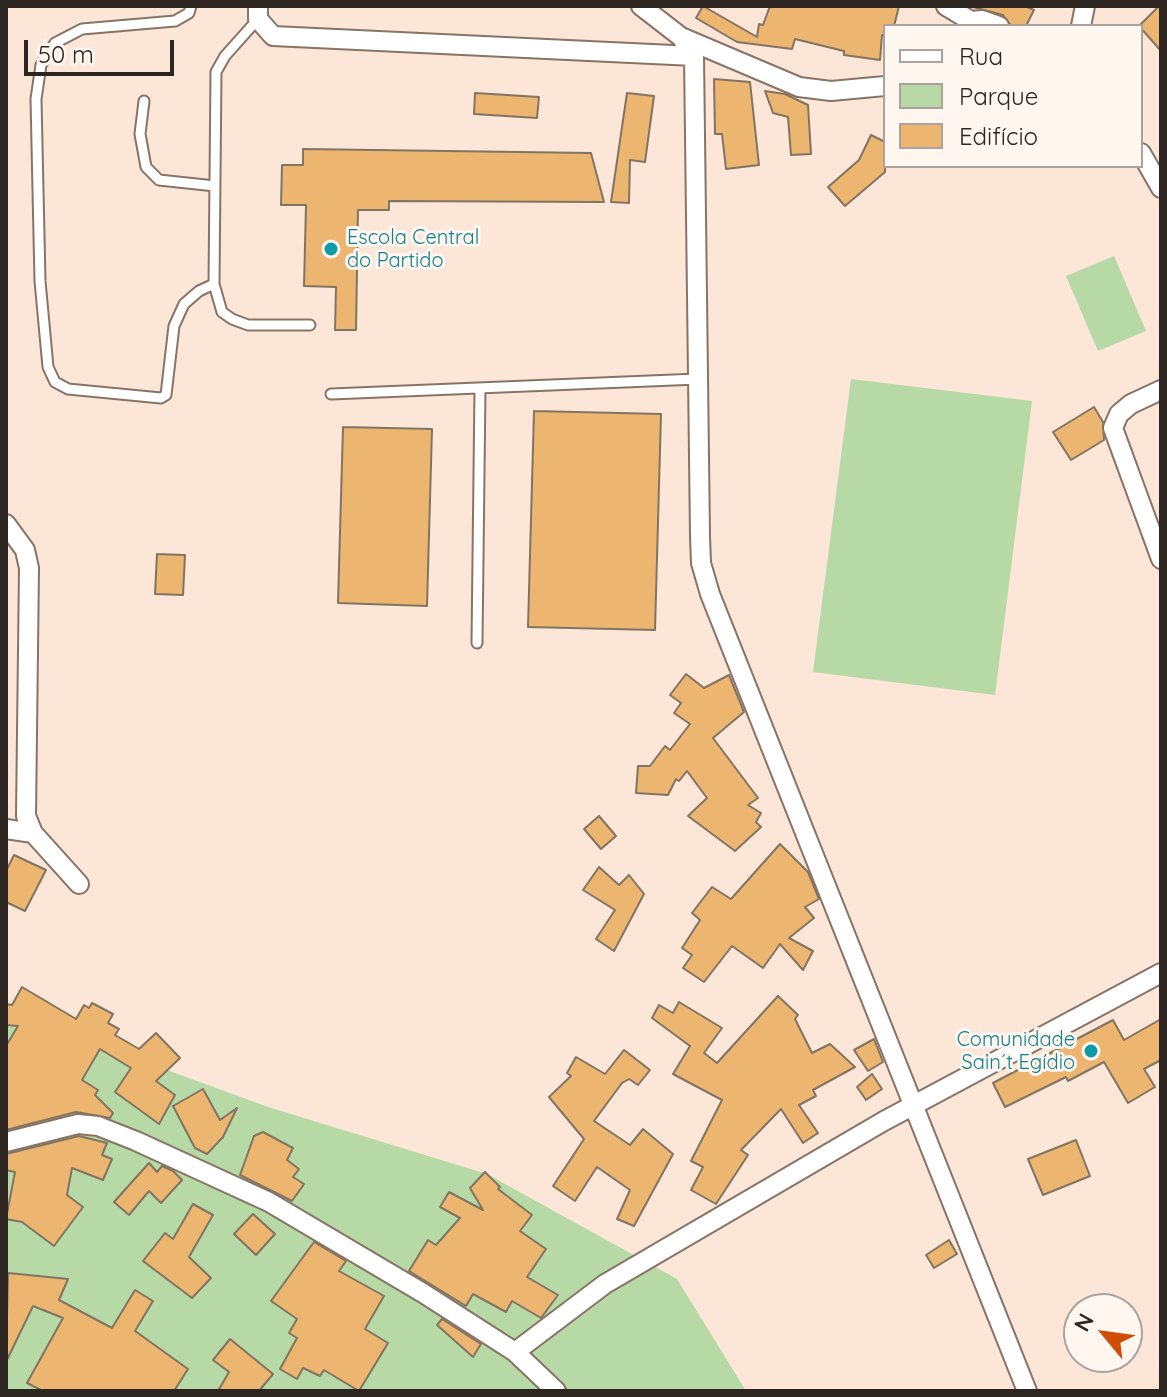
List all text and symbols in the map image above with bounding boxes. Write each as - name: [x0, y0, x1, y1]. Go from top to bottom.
- scale bar: [28, 24, 178, 74]
- legend: [883, 24, 1143, 168]
- text: 50 m: [38, 39, 94, 69]
- text: Rua: [959, 41, 1003, 71]
- text: Parque: [959, 81, 1038, 111]
- text: Edifício: [959, 121, 1038, 151]
- place label: Escola Central do Partido: [347, 226, 479, 273]
- marker: Escola Central do Partido: [322, 240, 340, 258]
- place label: Comunidade Sain´t Egídio: [957, 1028, 1075, 1075]
- marker: Comunidade Sain´t Egídio: [1082, 1042, 1100, 1060]
- north arrow: [1063, 1293, 1143, 1373]
- text: N: [1068, 1308, 1100, 1336]

